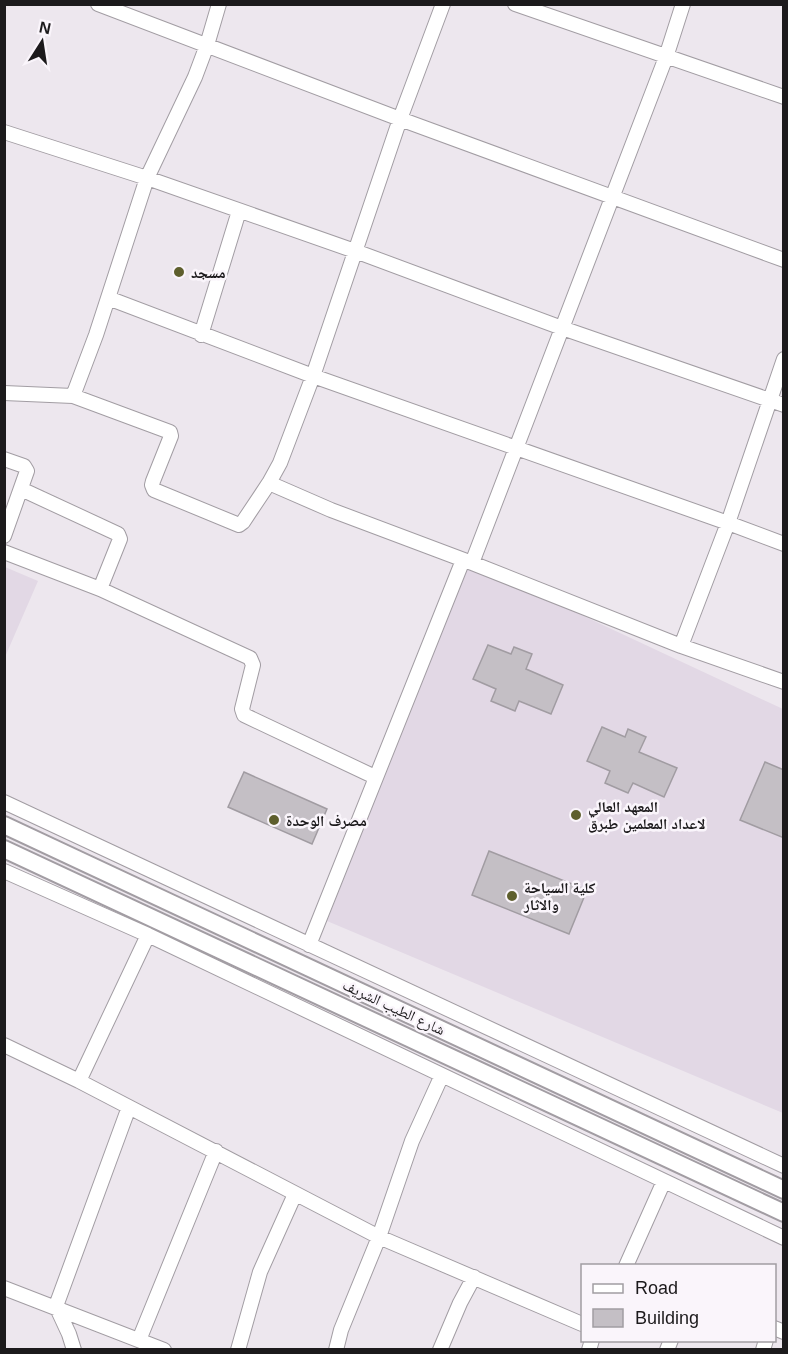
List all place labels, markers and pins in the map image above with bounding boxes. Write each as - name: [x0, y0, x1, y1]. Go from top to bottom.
- place label: مسجد: [191, 264, 226, 281]
- marker: مسجد: [172, 265, 186, 279]
- place label: المعهد العالي لاعداد المعلمين طبرق: [588, 798, 706, 833]
- marker: المعهد العالي لاعداد المعلمين طبرق: [569, 808, 583, 822]
- place label: مصرف الوحدة: [286, 812, 367, 829]
- marker: مصرف الوحدة: [267, 813, 281, 827]
- place label: كلية السياحة والاثار: [523, 879, 596, 913]
- marker: كلية السياحة والاثار: [505, 889, 519, 903]

